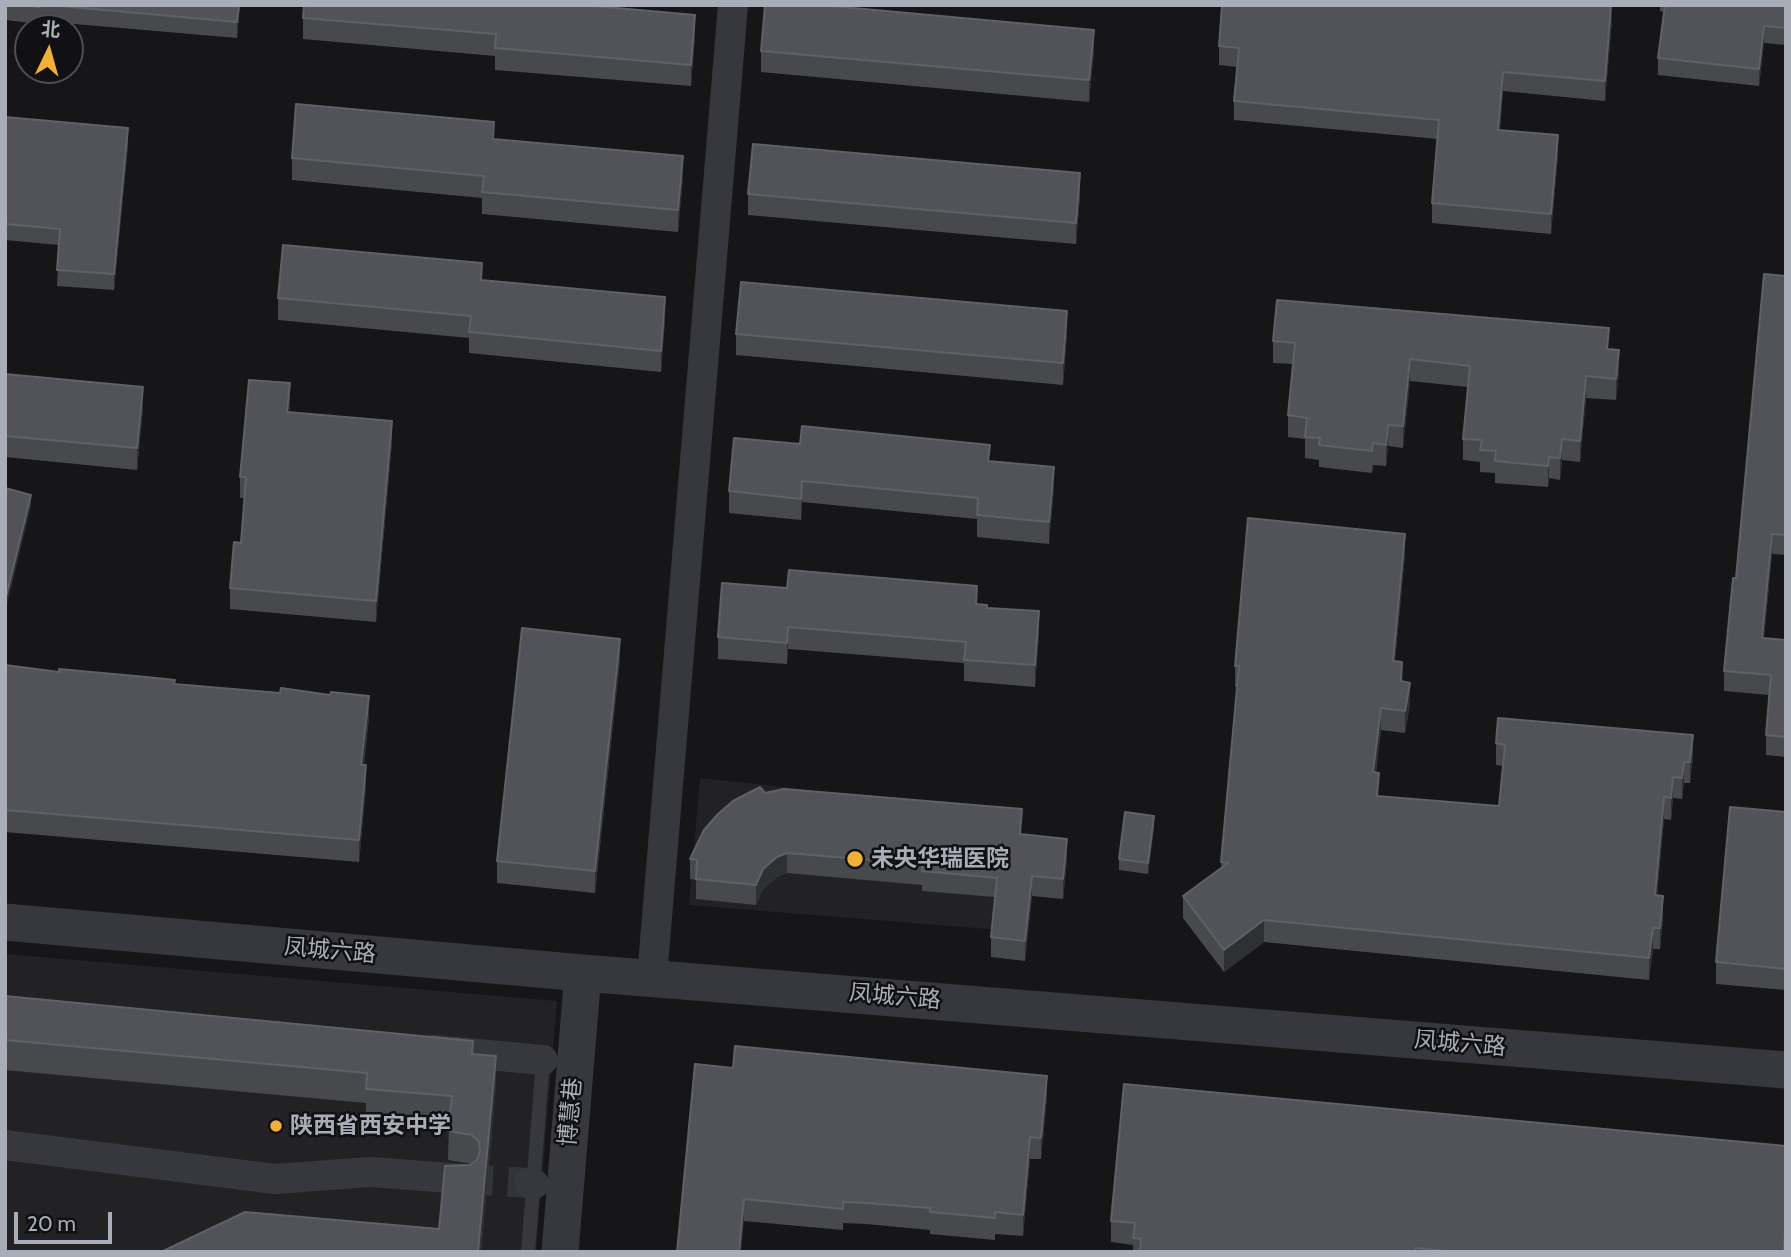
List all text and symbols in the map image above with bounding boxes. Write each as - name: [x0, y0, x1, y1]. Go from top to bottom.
- north arrow: [14, 14, 84, 84]
- text: 北: [40, 17, 61, 42]
- place label: 未央华瑞医院: [871, 845, 1009, 873]
- marker: 未央华瑞医院: [845, 849, 865, 869]
- street label: 凤城六路: [283, 933, 377, 969]
- street label: 凤城六路: [848, 979, 942, 1015]
- street label: 凤城六路: [1413, 1026, 1507, 1062]
- street label: 博慧巷: [554, 1076, 588, 1148]
- place label: 陕西省西安中学: [290, 1112, 451, 1140]
- marker: 陕西省西安中学: [268, 1118, 284, 1134]
- scale bar: [18, 1198, 116, 1242]
- text: 20 m: [27, 1211, 76, 1236]

